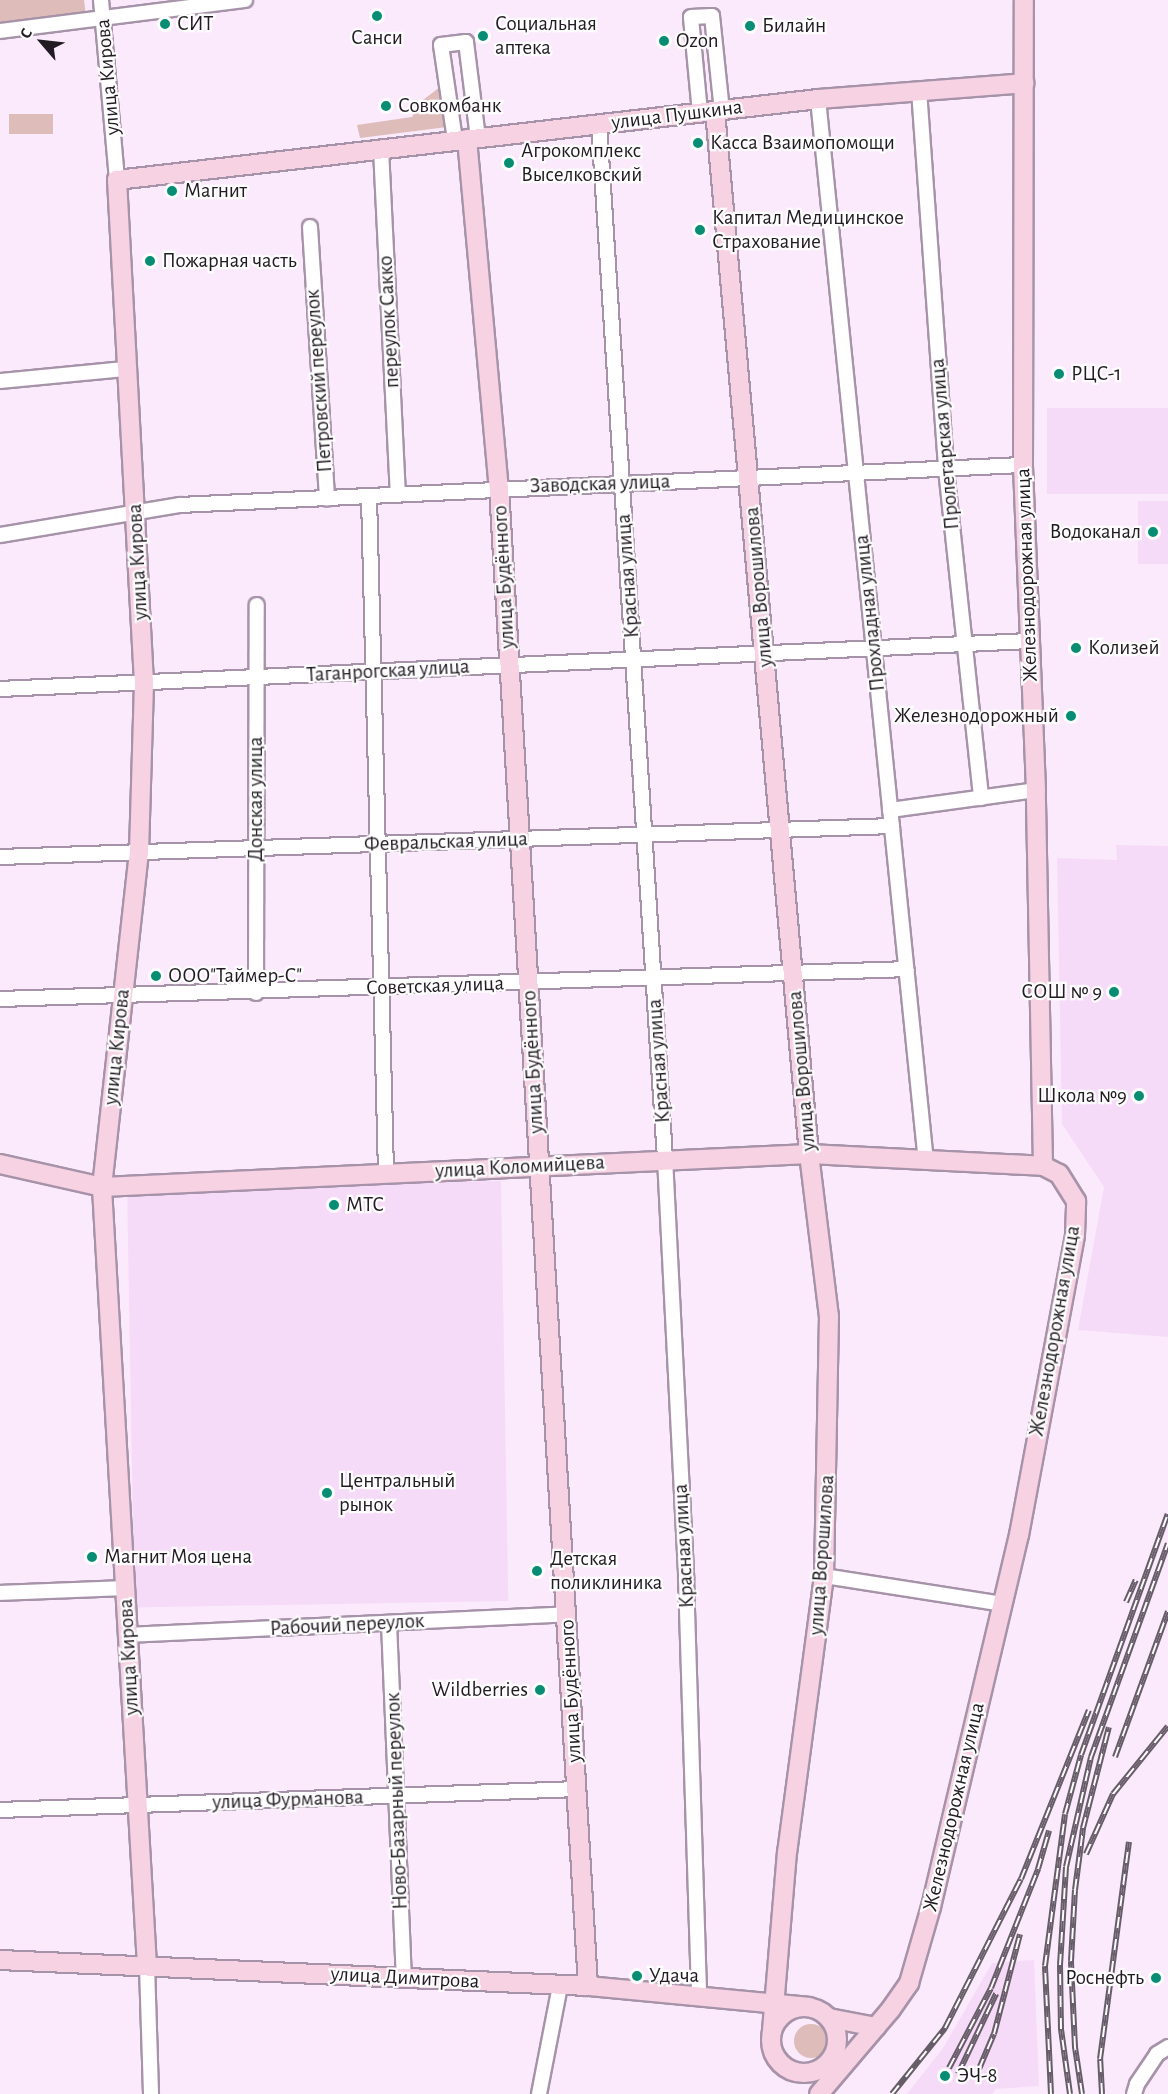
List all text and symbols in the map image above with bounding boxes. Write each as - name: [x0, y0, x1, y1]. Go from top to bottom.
- marker: Санси: [370, 9, 384, 23]
- place label: СИТ: [177, 11, 213, 37]
- place label: Социальная аптека: [495, 11, 597, 61]
- north arrow: [12, 12, 72, 72]
- place label: Билайн: [762, 13, 826, 39]
- marker: СИТ: [158, 17, 172, 31]
- street label: улица Кирова: [90, 18, 126, 136]
- marker: Билайн: [743, 19, 757, 33]
- place label: Санси: [351, 25, 403, 51]
- text: С: [17, 26, 35, 41]
- place label: Ozon: [676, 28, 719, 54]
- marker: Социальная аптека: [476, 29, 490, 43]
- marker: Ozon: [657, 34, 671, 48]
- place label: Совкомбанк: [398, 93, 501, 119]
- street label: улица Пушкина: [610, 94, 744, 136]
- marker: Совкомбанк: [379, 99, 393, 113]
- place label: Касса Взаимопомощи: [710, 130, 895, 156]
- marker: Касса Взаимопомощи: [691, 136, 705, 150]
- place label: Агрокомплекс Выселковский: [521, 138, 642, 188]
- marker: Агрокомплекс Выселковский: [502, 156, 516, 170]
- place label: Магнит: [184, 178, 247, 204]
- marker: Магнит: [165, 184, 179, 198]
- place label: Капитал Медицинское Страхование: [712, 205, 904, 255]
- marker: Капитал Медицинское Страхование: [693, 223, 707, 237]
- place label: Пожарная часть: [162, 248, 297, 274]
- marker: Пожарная часть: [143, 254, 157, 268]
- street label: переулок Сакко: [373, 255, 405, 389]
- street label: Петровский переулок: [300, 289, 338, 473]
- street label: Пролетарская улица: [925, 357, 965, 531]
- place label: РЦС-1: [1071, 361, 1121, 387]
- marker: РЦС-1: [1052, 367, 1066, 381]
- street label: Железнодорожная улица: [1011, 468, 1043, 682]
- street label: Заводская улица: [529, 469, 671, 499]
- street label: улица Кирова: [122, 503, 154, 621]
- street label: улица Будённого: [488, 505, 520, 649]
- street label: улица Ворошилова: [739, 506, 779, 668]
- street label: Красная улица: [611, 513, 645, 639]
- place label: Водоканал: [1050, 519, 1141, 545]
- marker: Водоканал: [1146, 525, 1160, 539]
- street label: Прохладная улица: [849, 533, 891, 693]
- place label: Колизей: [1088, 635, 1160, 661]
- marker: Колизей: [1069, 641, 1083, 655]
- street label: Таганрогская улица: [306, 654, 470, 688]
- place label: Железнодорожный: [894, 703, 1059, 729]
- marker: Железнодорожный: [1064, 709, 1078, 723]
- street label: Донская улица: [243, 737, 269, 861]
- street label: Февральская улица: [364, 827, 528, 857]
- place label: ООО"Таймер-С": [168, 963, 302, 989]
- marker: ООО"Таймер-С": [149, 969, 163, 983]
- street label: Советская улица: [365, 971, 505, 1001]
- place label: СОШ № 9: [1021, 979, 1102, 1005]
- marker: СОШ № 9: [1107, 985, 1121, 999]
- street label: улица Кирова: [98, 988, 136, 1106]
- street label: улица Будённого: [517, 990, 549, 1134]
- street label: улица Ворошилова: [782, 990, 822, 1152]
- street label: Красная улица: [642, 998, 676, 1124]
- place label: Школа №9: [1037, 1083, 1127, 1109]
- marker: Школа №9: [1132, 1089, 1146, 1103]
- street label: улица Коломийцева: [435, 1150, 605, 1184]
- place label: МТС: [346, 1192, 384, 1218]
- marker: МТС: [327, 1198, 341, 1212]
- street label: Железнодорожная улица: [1024, 1223, 1086, 1439]
- place label: Центральный рынок: [339, 1468, 455, 1518]
- street label: улица Ворошилова: [804, 1474, 840, 1636]
- street label: Красная улица: [668, 1483, 700, 1609]
- marker: Центральный рынок: [320, 1486, 334, 1500]
- place label: Магнит Моя цена: [104, 1544, 252, 1570]
- place label: Детская поликлиника: [550, 1546, 662, 1596]
- marker: Магнит Моя цена: [85, 1550, 99, 1564]
- marker: Детская поликлиника: [528, 1562, 546, 1580]
- street label: улица Кирова: [113, 1598, 145, 1716]
- street label: Рабочий переулок: [269, 1608, 425, 1642]
- street label: улица Будённого: [555, 1619, 587, 1763]
- place label: Wildberries: [432, 1677, 528, 1703]
- marker: Wildberries: [533, 1683, 547, 1697]
- street label: Ново-Базарный переулок: [381, 1692, 413, 1910]
- street label: Железнодорожная улица: [918, 1700, 990, 1914]
- street label: улица Фурманова: [212, 1785, 364, 1815]
- street label: улица Димитрова: [330, 1962, 480, 1994]
- place label: Удача: [649, 1963, 699, 1989]
- place label: Роснефть: [1065, 1965, 1144, 1991]
- marker: Удача: [630, 1969, 644, 1983]
- marker: Роснефть: [1149, 1971, 1163, 1985]
- place label: ЭЧ-8: [957, 2063, 997, 2089]
- marker: ЭЧ-8: [938, 2069, 952, 2083]

